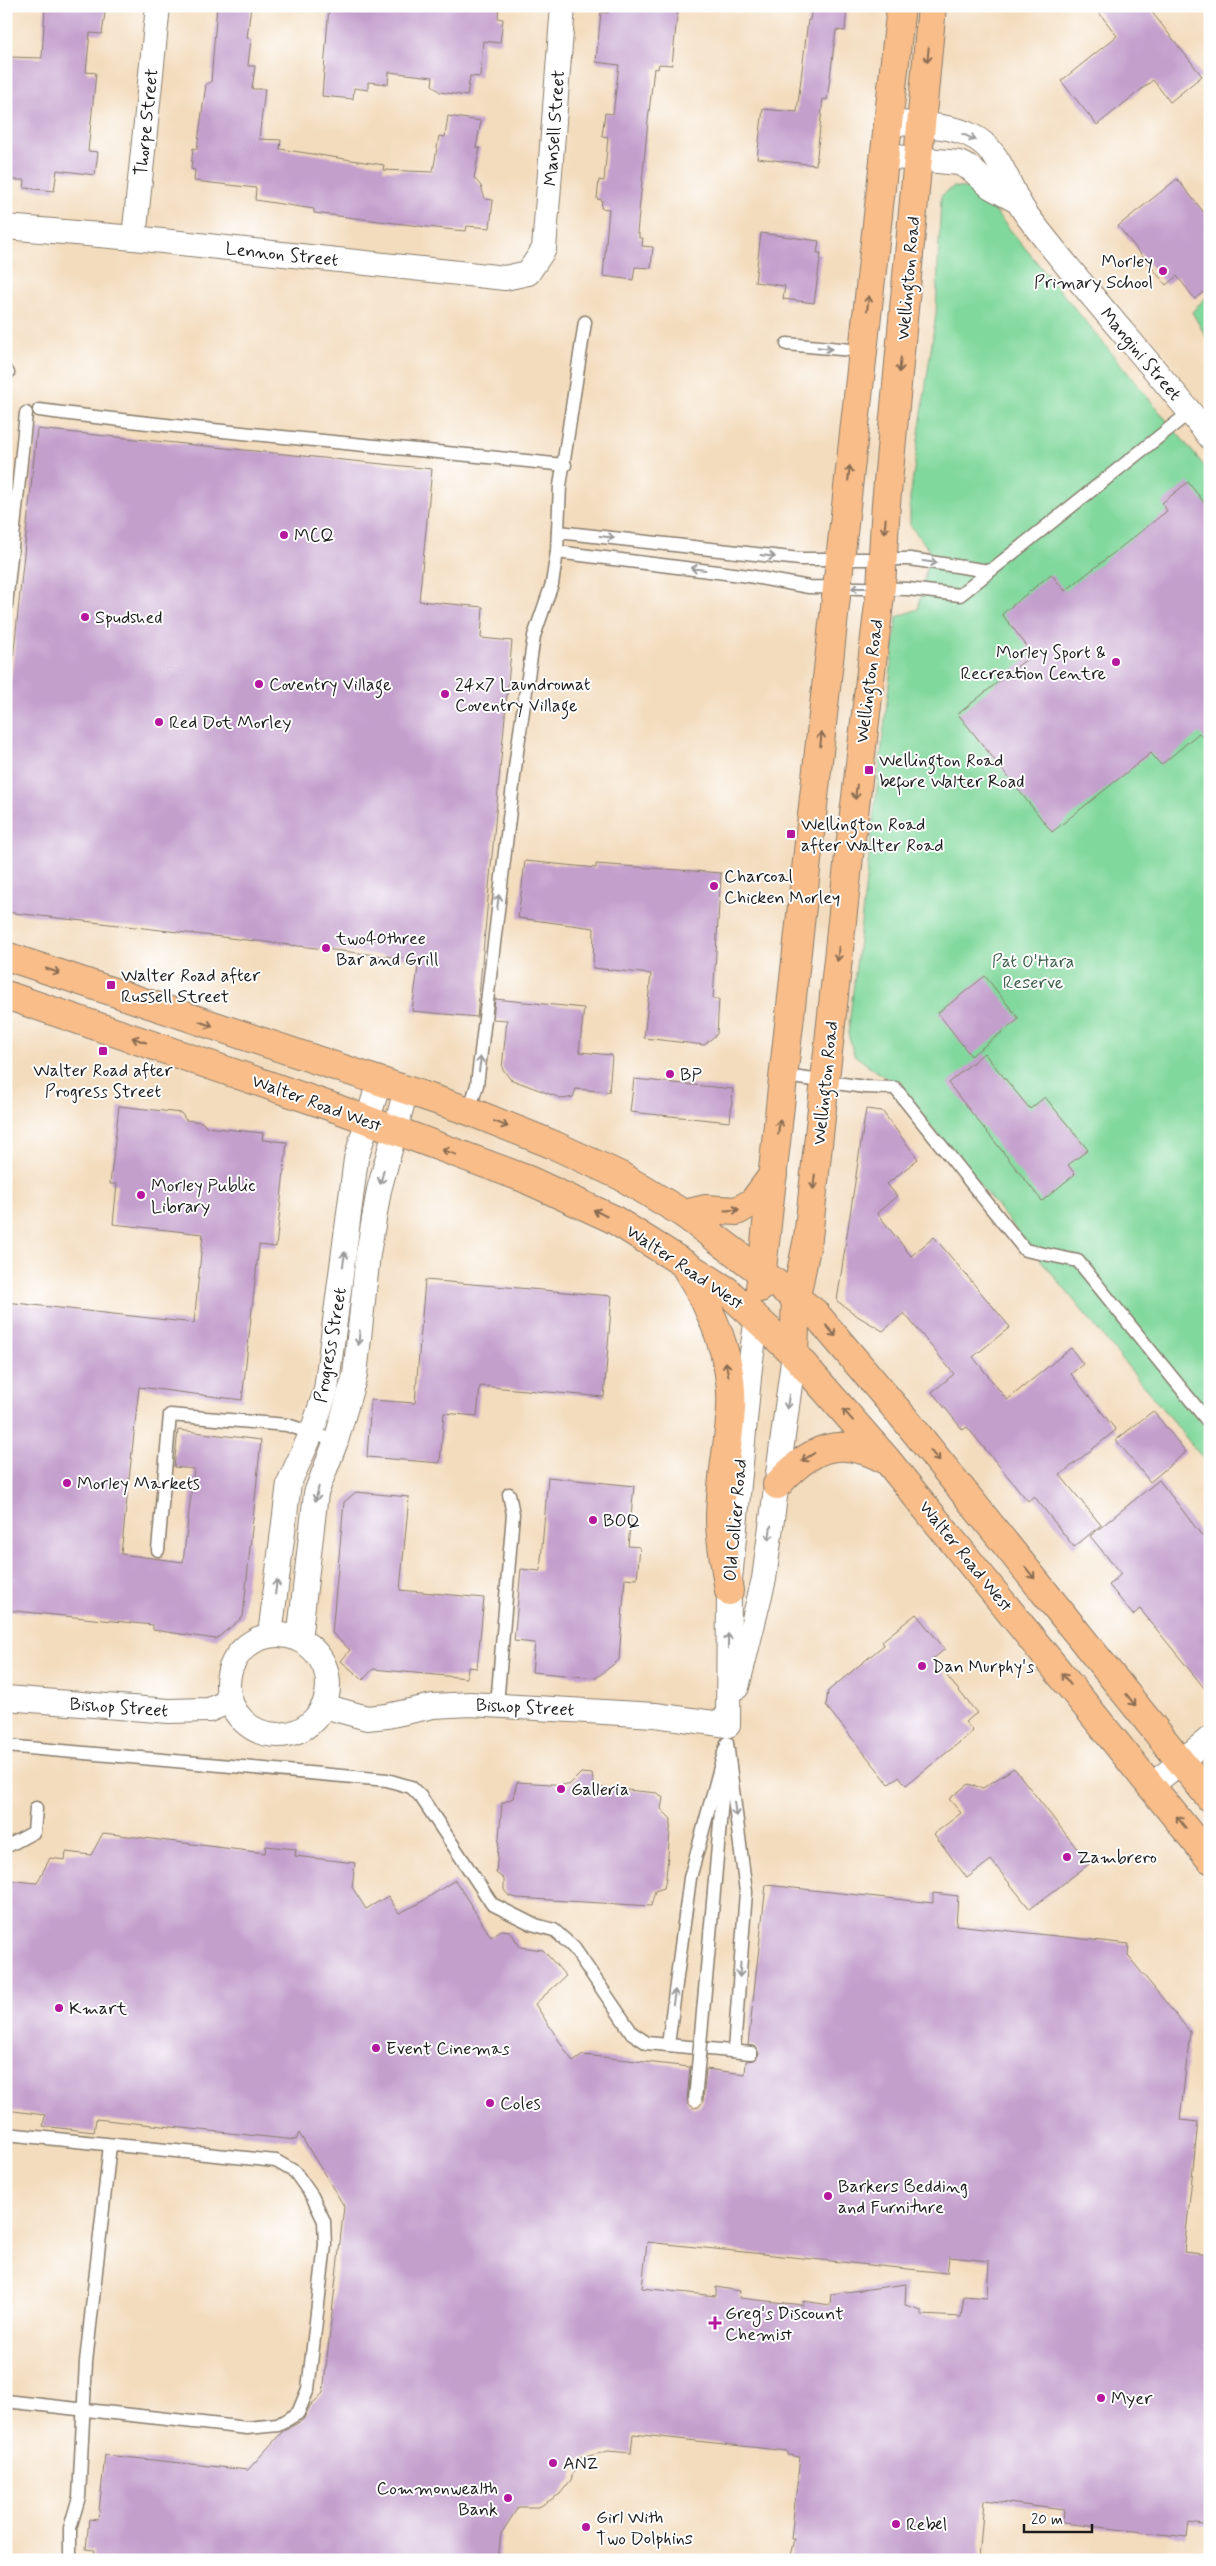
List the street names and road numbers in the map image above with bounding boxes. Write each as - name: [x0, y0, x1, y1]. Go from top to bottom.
- street label: Thorpe Street: [129, 67, 165, 177]
- street label: Mansell Street: [539, 69, 571, 187]
- street label: Wellington Road: [892, 215, 928, 341]
- street label: Lennon Street: [224, 237, 340, 273]
- street label: Mangini Street: [1093, 303, 1186, 407]
- street label: Wellington Road: [851, 618, 891, 745]
- street label: Wellington Road: [808, 1020, 846, 1146]
- street label: Walter Road West: [248, 1069, 385, 1139]
- street label: Walter Road West: [621, 1220, 748, 1316]
- street label: Progress Street: [309, 1286, 353, 1405]
- street label: Old Collier Road: [719, 1458, 753, 1582]
- street label: Walter Road West: [913, 1496, 1018, 1618]
- street label: Bishop Street: [69, 1693, 169, 1723]
- street label: Bishop Street: [475, 1693, 575, 1723]

